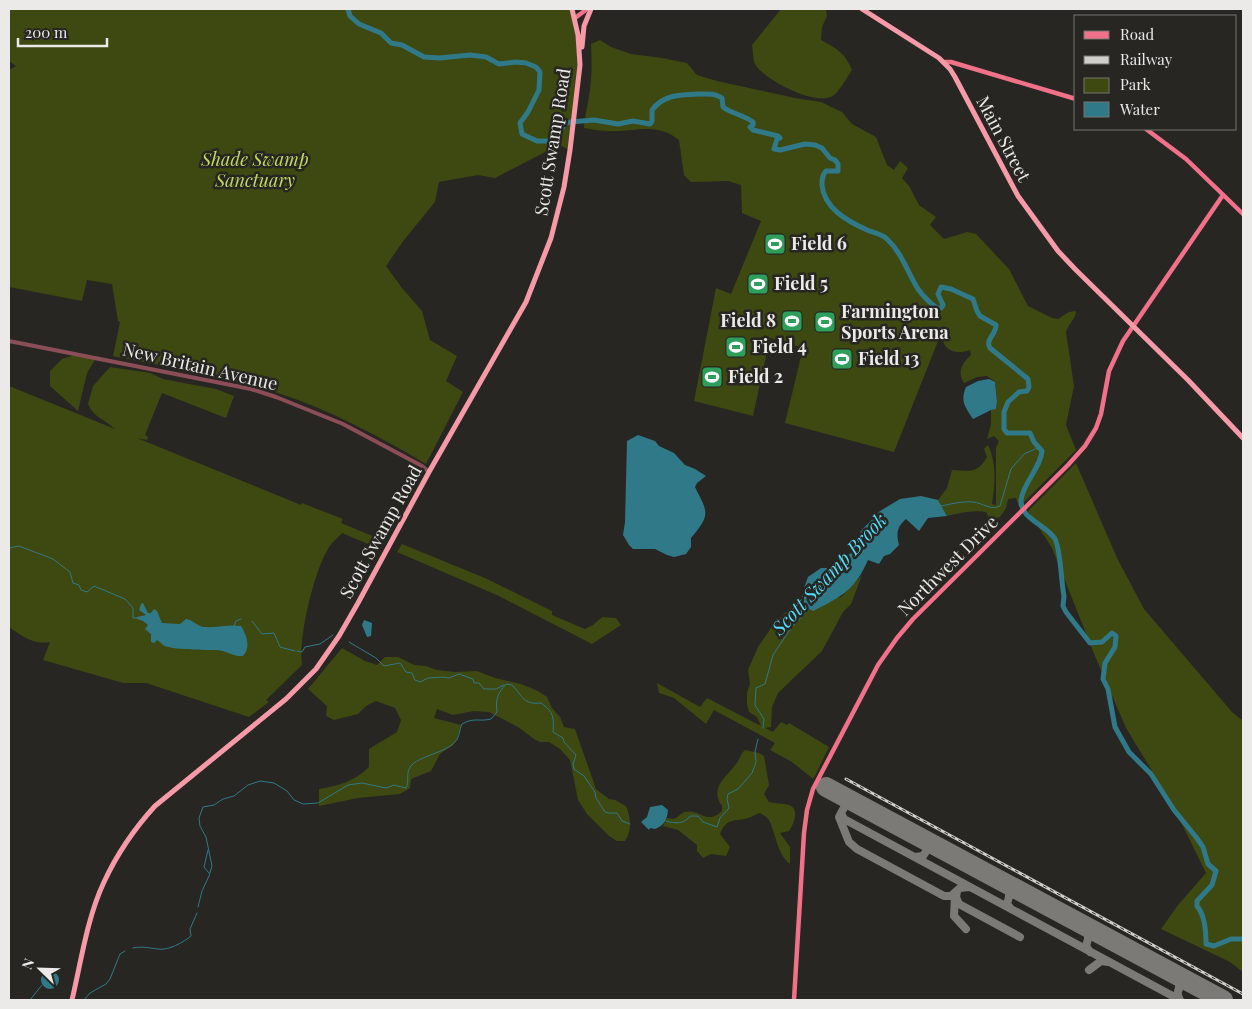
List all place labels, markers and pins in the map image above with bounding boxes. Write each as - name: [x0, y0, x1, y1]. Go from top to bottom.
- place label: Field 6: [791, 231, 847, 255]
- sports icon: Field 6: [763, 232, 787, 256]
- place label: Field 5: [774, 271, 828, 295]
- sports icon: Field 5: [746, 272, 770, 296]
- place label: Farmington Sports Arena: [841, 299, 949, 344]
- place label: Field 8: [720, 308, 776, 332]
- sports icon: Field 8: [780, 309, 804, 333]
- sports icon: Farmington Sports Arena: [813, 310, 837, 334]
- place label: Field 4: [752, 334, 807, 358]
- sports icon: Field 4: [724, 335, 748, 359]
- place label: Field 13: [858, 346, 920, 370]
- sports icon: Field 13: [830, 347, 854, 371]
- place label: Field 2: [728, 364, 783, 388]
- sports icon: Field 2: [700, 365, 724, 389]

